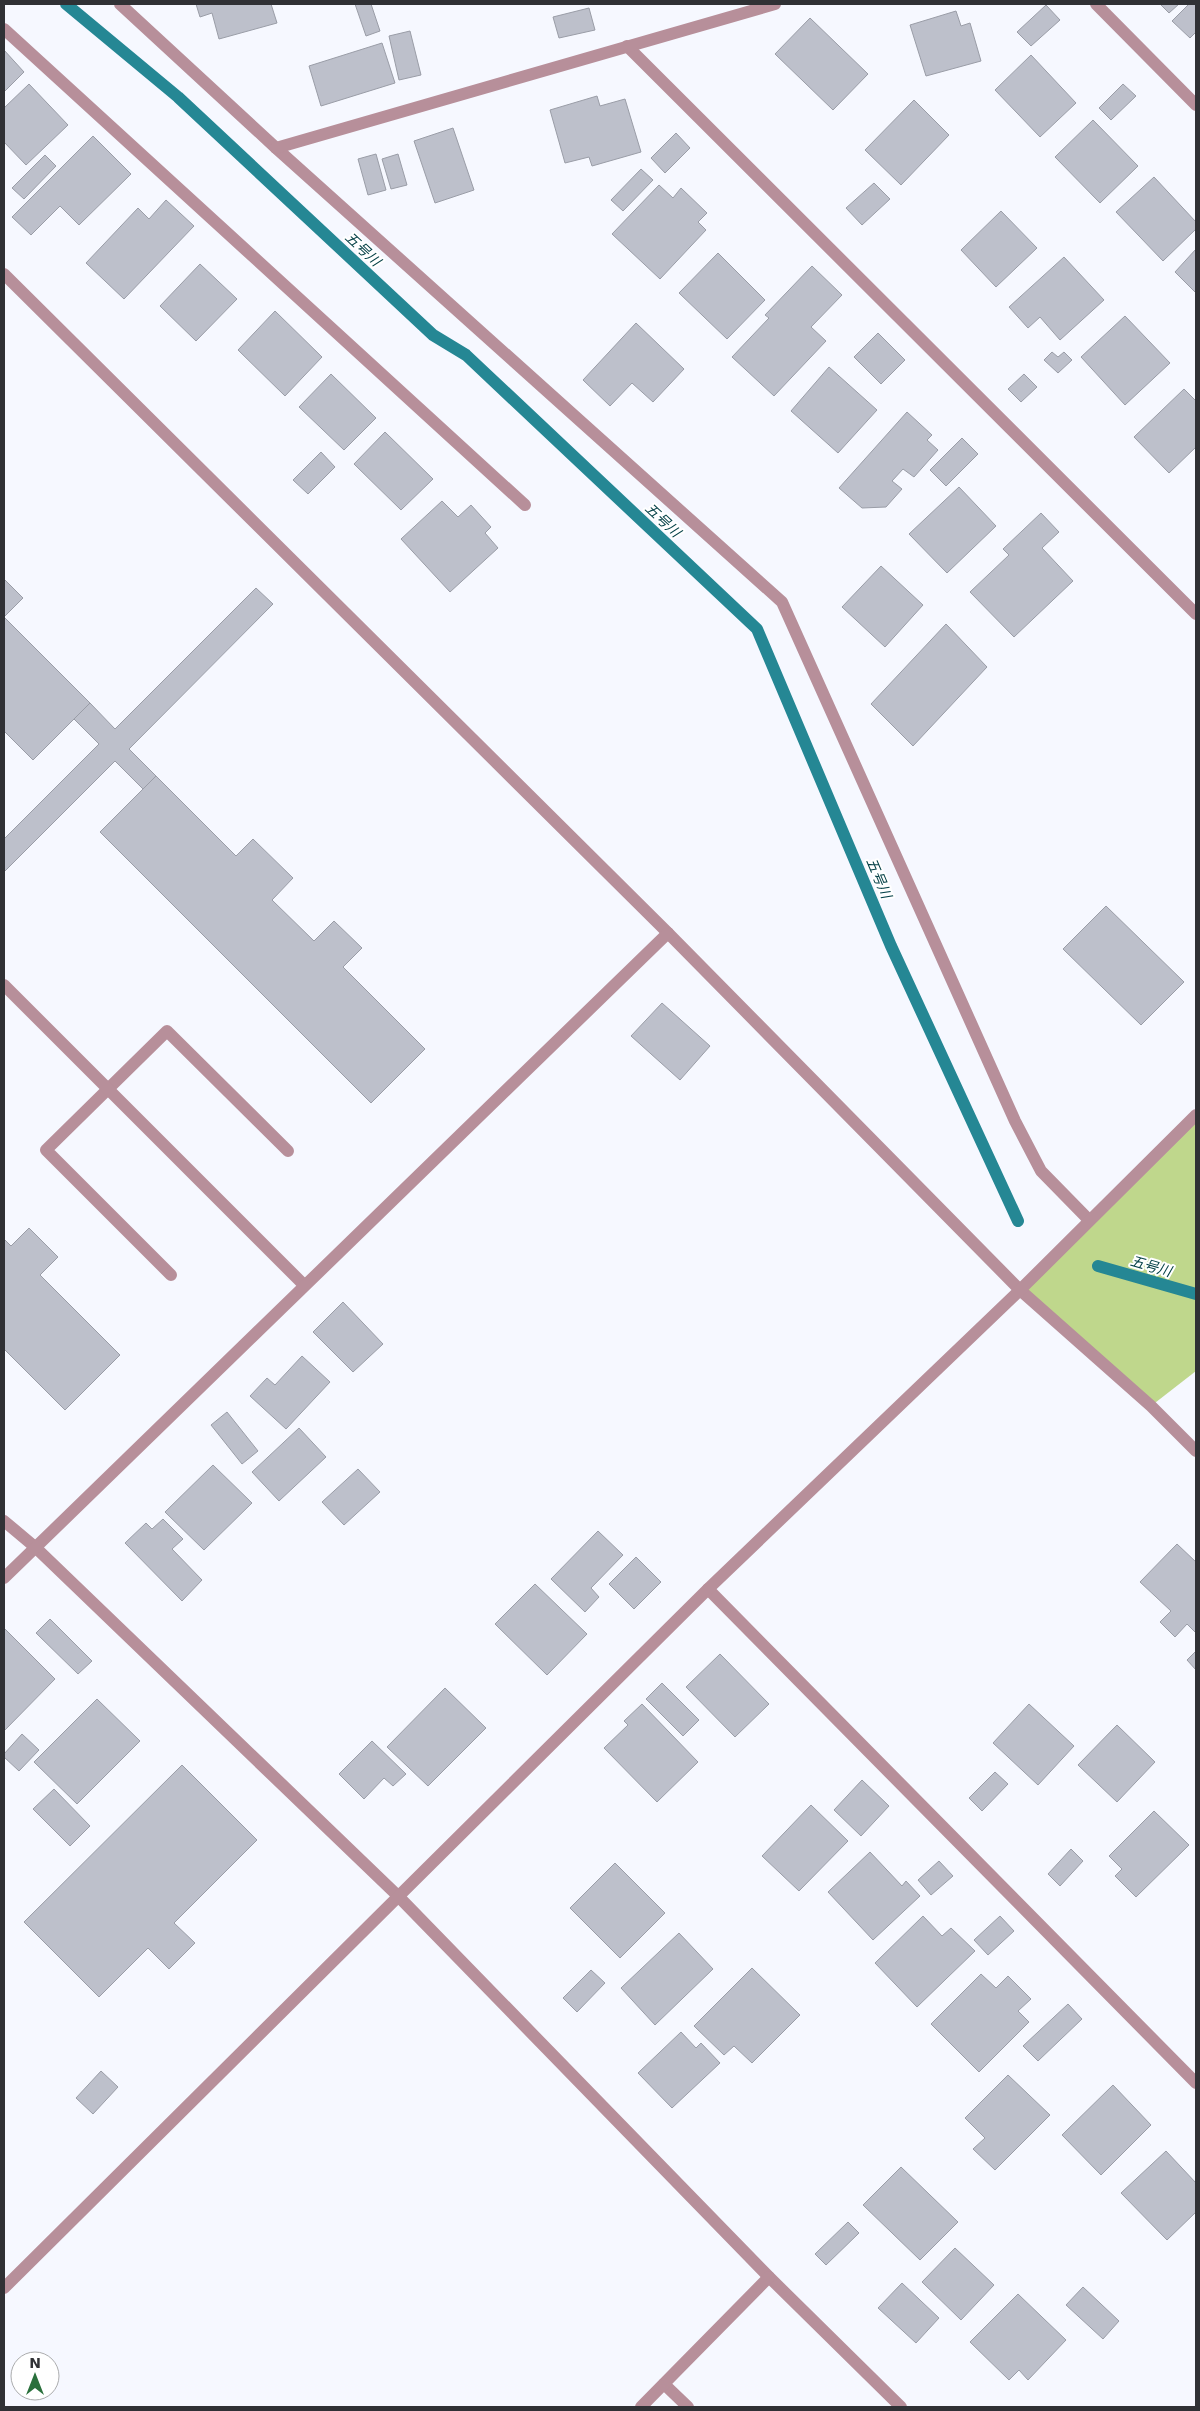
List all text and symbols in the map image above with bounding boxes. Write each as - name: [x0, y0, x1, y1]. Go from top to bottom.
- water label: 五号川: [342, 229, 385, 271]
- water label: 五号川: [642, 500, 685, 542]
- water label: 五号川: [863, 856, 895, 902]
- water label: 五号川: [1129, 1253, 1175, 1280]
- north arrow: [10, 2351, 60, 2401]
- text: N: [29, 2355, 41, 2371]

